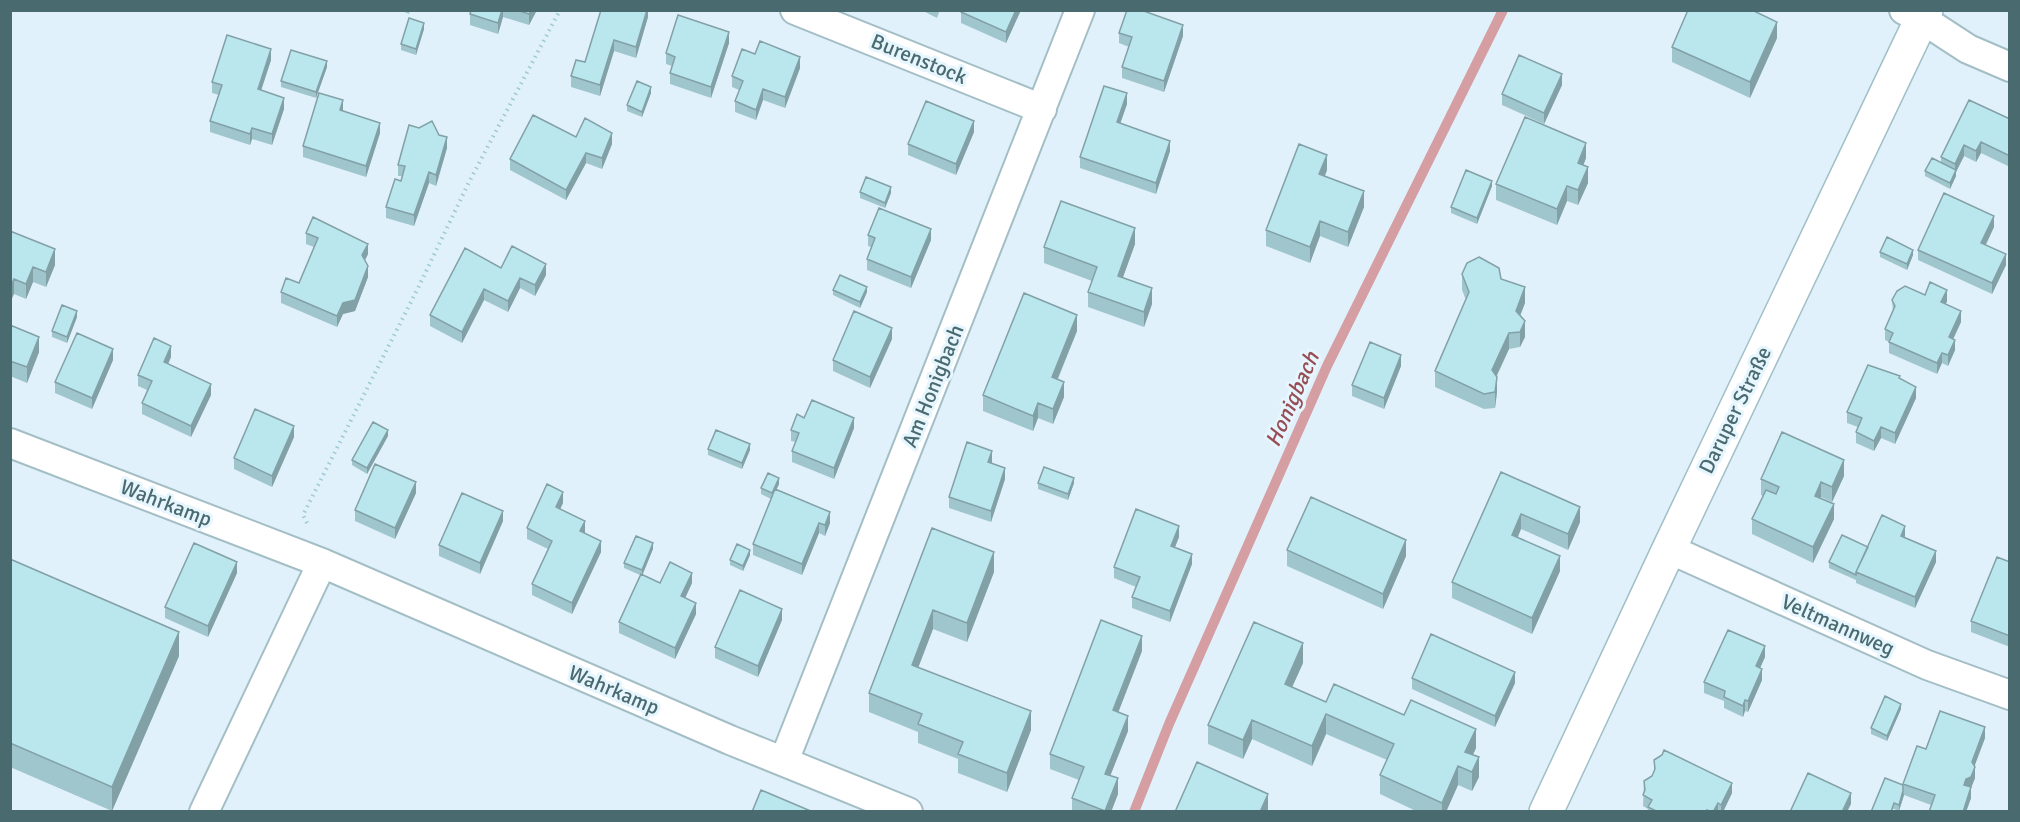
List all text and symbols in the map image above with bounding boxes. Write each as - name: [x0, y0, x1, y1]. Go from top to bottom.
- street label: Burenstock: [867, 28, 971, 90]
- street label: Am Honigbach: [897, 321, 969, 451]
- street label: Daruper Straße: [1693, 342, 1777, 478]
- water label: Honigbach: [1259, 347, 1325, 451]
- street label: Wahrkamp: [117, 474, 215, 532]
- street label: Veltmannweg: [1777, 588, 1899, 662]
- street label: Wahrkamp: [565, 659, 663, 721]

